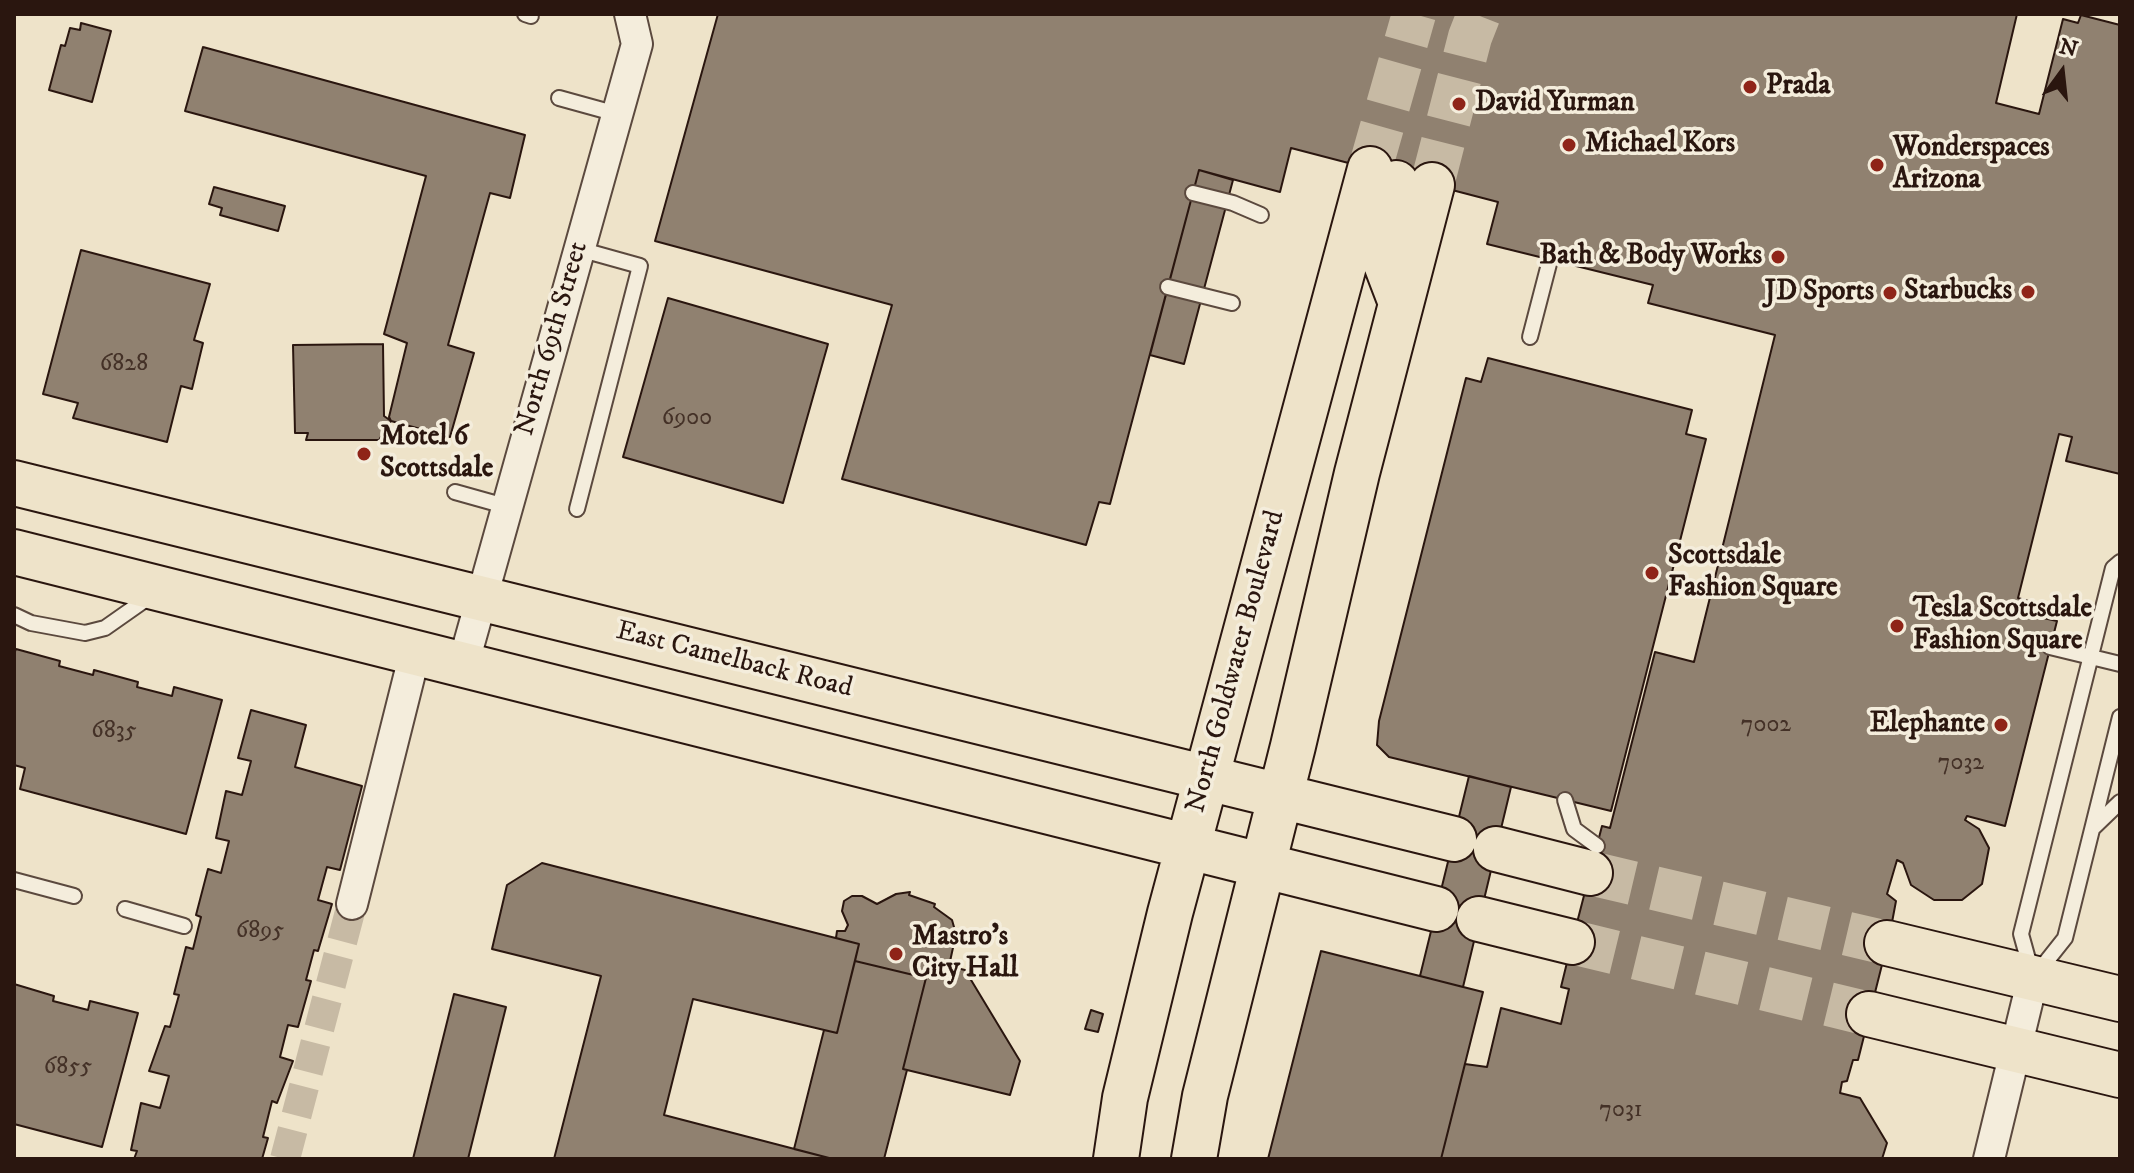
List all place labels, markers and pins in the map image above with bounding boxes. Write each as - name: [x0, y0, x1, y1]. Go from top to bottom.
- place label: Prada: [1766, 70, 1830, 104]
- marker: Prada: [1741, 78, 1759, 96]
- place label: David Yurman: [1475, 87, 1635, 121]
- marker: David Yurman: [1450, 95, 1468, 113]
- place label: Michael Kors: [1585, 128, 1735, 162]
- place label: Wonderspaces Arizona: [1893, 132, 2050, 198]
- marker: Michael Kors: [1560, 136, 1578, 154]
- marker: Wonderspaces Arizona: [1868, 156, 1886, 174]
- place label: Bath & Body Works: [1539, 240, 1762, 274]
- marker: Bath & Body Works: [1769, 248, 1787, 266]
- place label: Starbucks: [1904, 275, 2012, 309]
- place label: JD Sports: [1765, 276, 1874, 310]
- marker: Starbucks: [2019, 283, 2037, 301]
- marker: JD Sports: [1881, 284, 1899, 302]
- place label: Motel 6 Scottsdale: [380, 421, 493, 487]
- marker: Motel 6 Scottsdale: [355, 445, 373, 463]
- place label: Scottsdale Fashion Square: [1668, 540, 1838, 606]
- marker: Scottsdale Fashion Square: [1643, 564, 1661, 582]
- place label: Tesla Scottsdale Fashion Square: [1913, 593, 2092, 659]
- marker: Tesla Scottsdale Fashion Square: [1888, 617, 1906, 635]
- place label: Elephante: [1870, 708, 1985, 742]
- marker: Elephante: [1992, 716, 2010, 734]
- place label: Mastro's City Hall: [912, 921, 1018, 987]
- marker: Mastro's City Hall: [887, 945, 905, 963]

